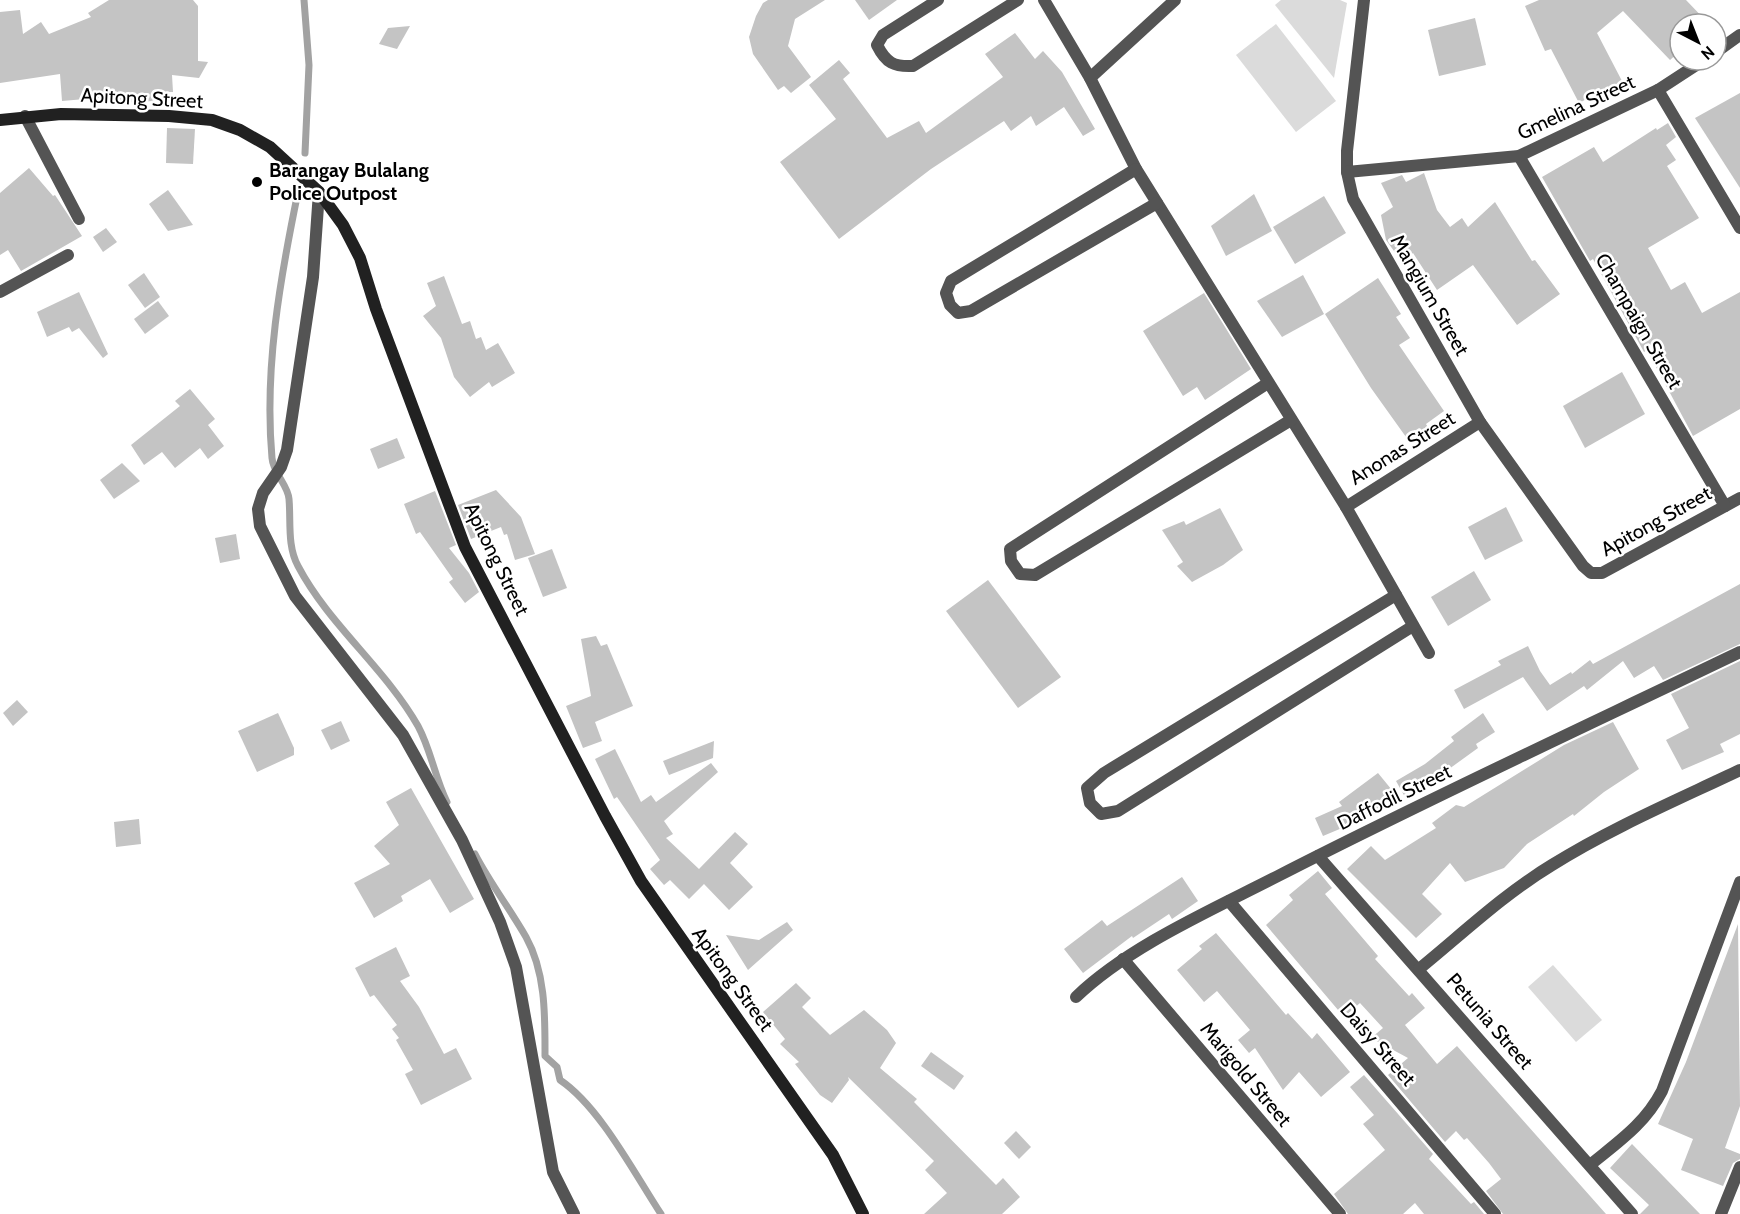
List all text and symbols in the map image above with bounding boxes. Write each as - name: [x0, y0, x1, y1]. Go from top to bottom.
- north arrow: [1668, 12, 1728, 72]
- text: N: [1697, 42, 1718, 64]
- street label: Gmelina Street: [1513, 69, 1639, 145]
- street label: Apitong Street: [80, 83, 204, 113]
- place label: Barangay Bulalang Police Outpost: [269, 158, 429, 205]
- marker: Barangay Bulalang Police Outpost: [250, 175, 264, 189]
- street label: Mangium Street: [1386, 230, 1474, 360]
- street label: Champaign Street: [1591, 249, 1688, 393]
- street label: Anonas Street: [1345, 406, 1459, 490]
- street label: Apitong Street: [1597, 481, 1716, 561]
- street label: Apitong Street: [459, 499, 535, 619]
- street label: Daffodil Street: [1333, 759, 1455, 835]
- street label: Apitong Street: [687, 922, 779, 1036]
- street label: Petunia Street: [1442, 968, 1538, 1074]
- street label: Daisy Street: [1335, 997, 1421, 1091]
- street label: Marigold Street: [1195, 1017, 1297, 1131]

